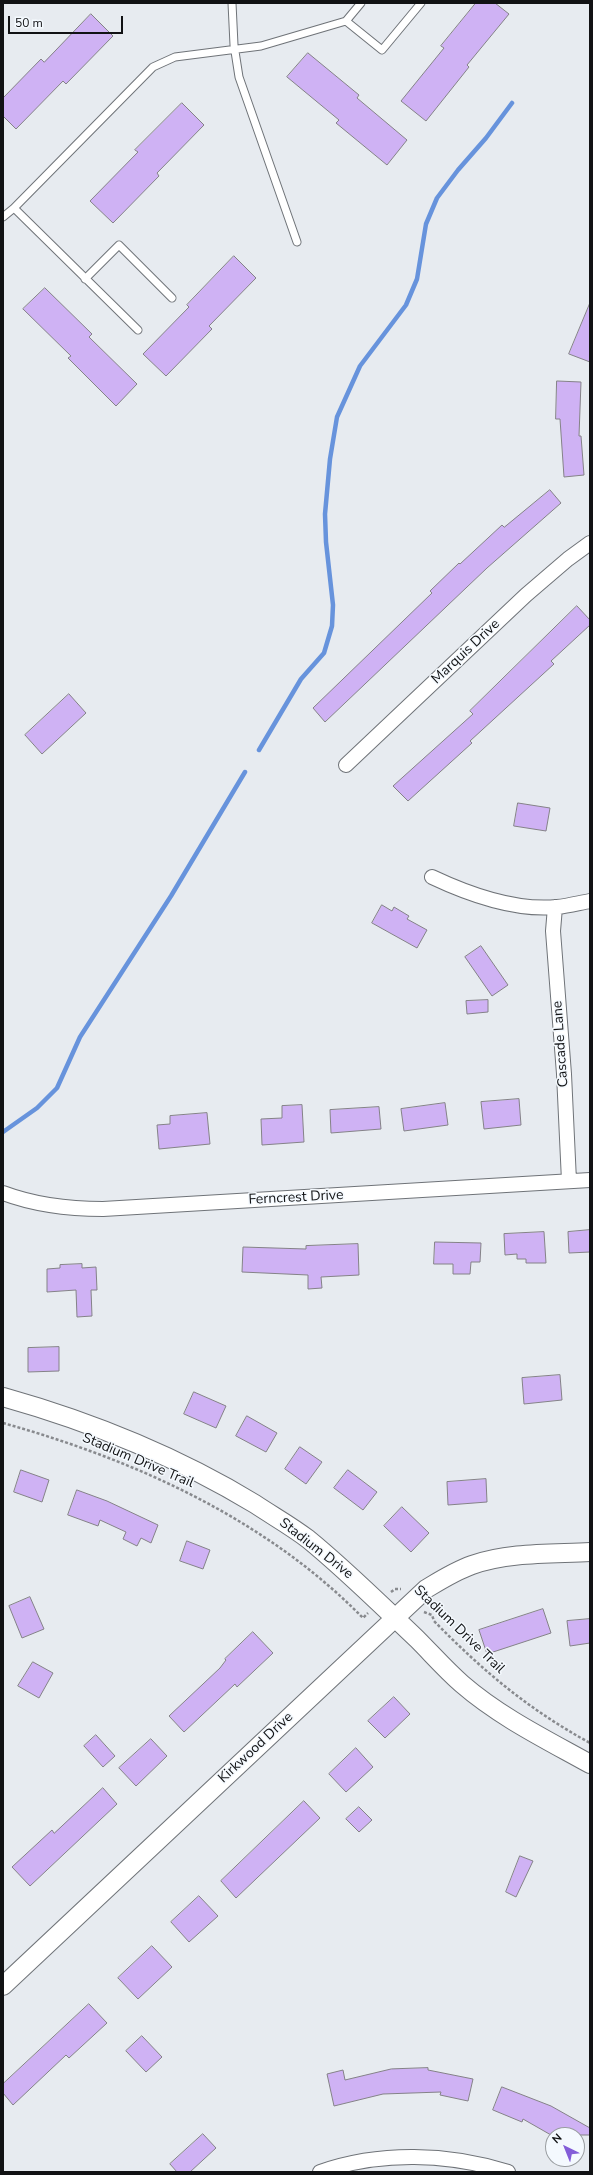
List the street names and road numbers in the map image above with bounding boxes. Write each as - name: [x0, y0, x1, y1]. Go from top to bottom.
- street label: Marquis Drive: [428, 616, 504, 688]
- street label: Cascade Lane: [550, 1000, 572, 1088]
- street label: Ferncrest Drive: [248, 1187, 344, 1209]
- street label: Stadium Drive Trail: [80, 1430, 196, 1492]
- street label: Stadium Drive: [276, 1515, 356, 1583]
- street label: Stadium Drive Trail: [410, 1582, 508, 1678]
- street label: Kirkwood Drive: [215, 1709, 297, 1787]

